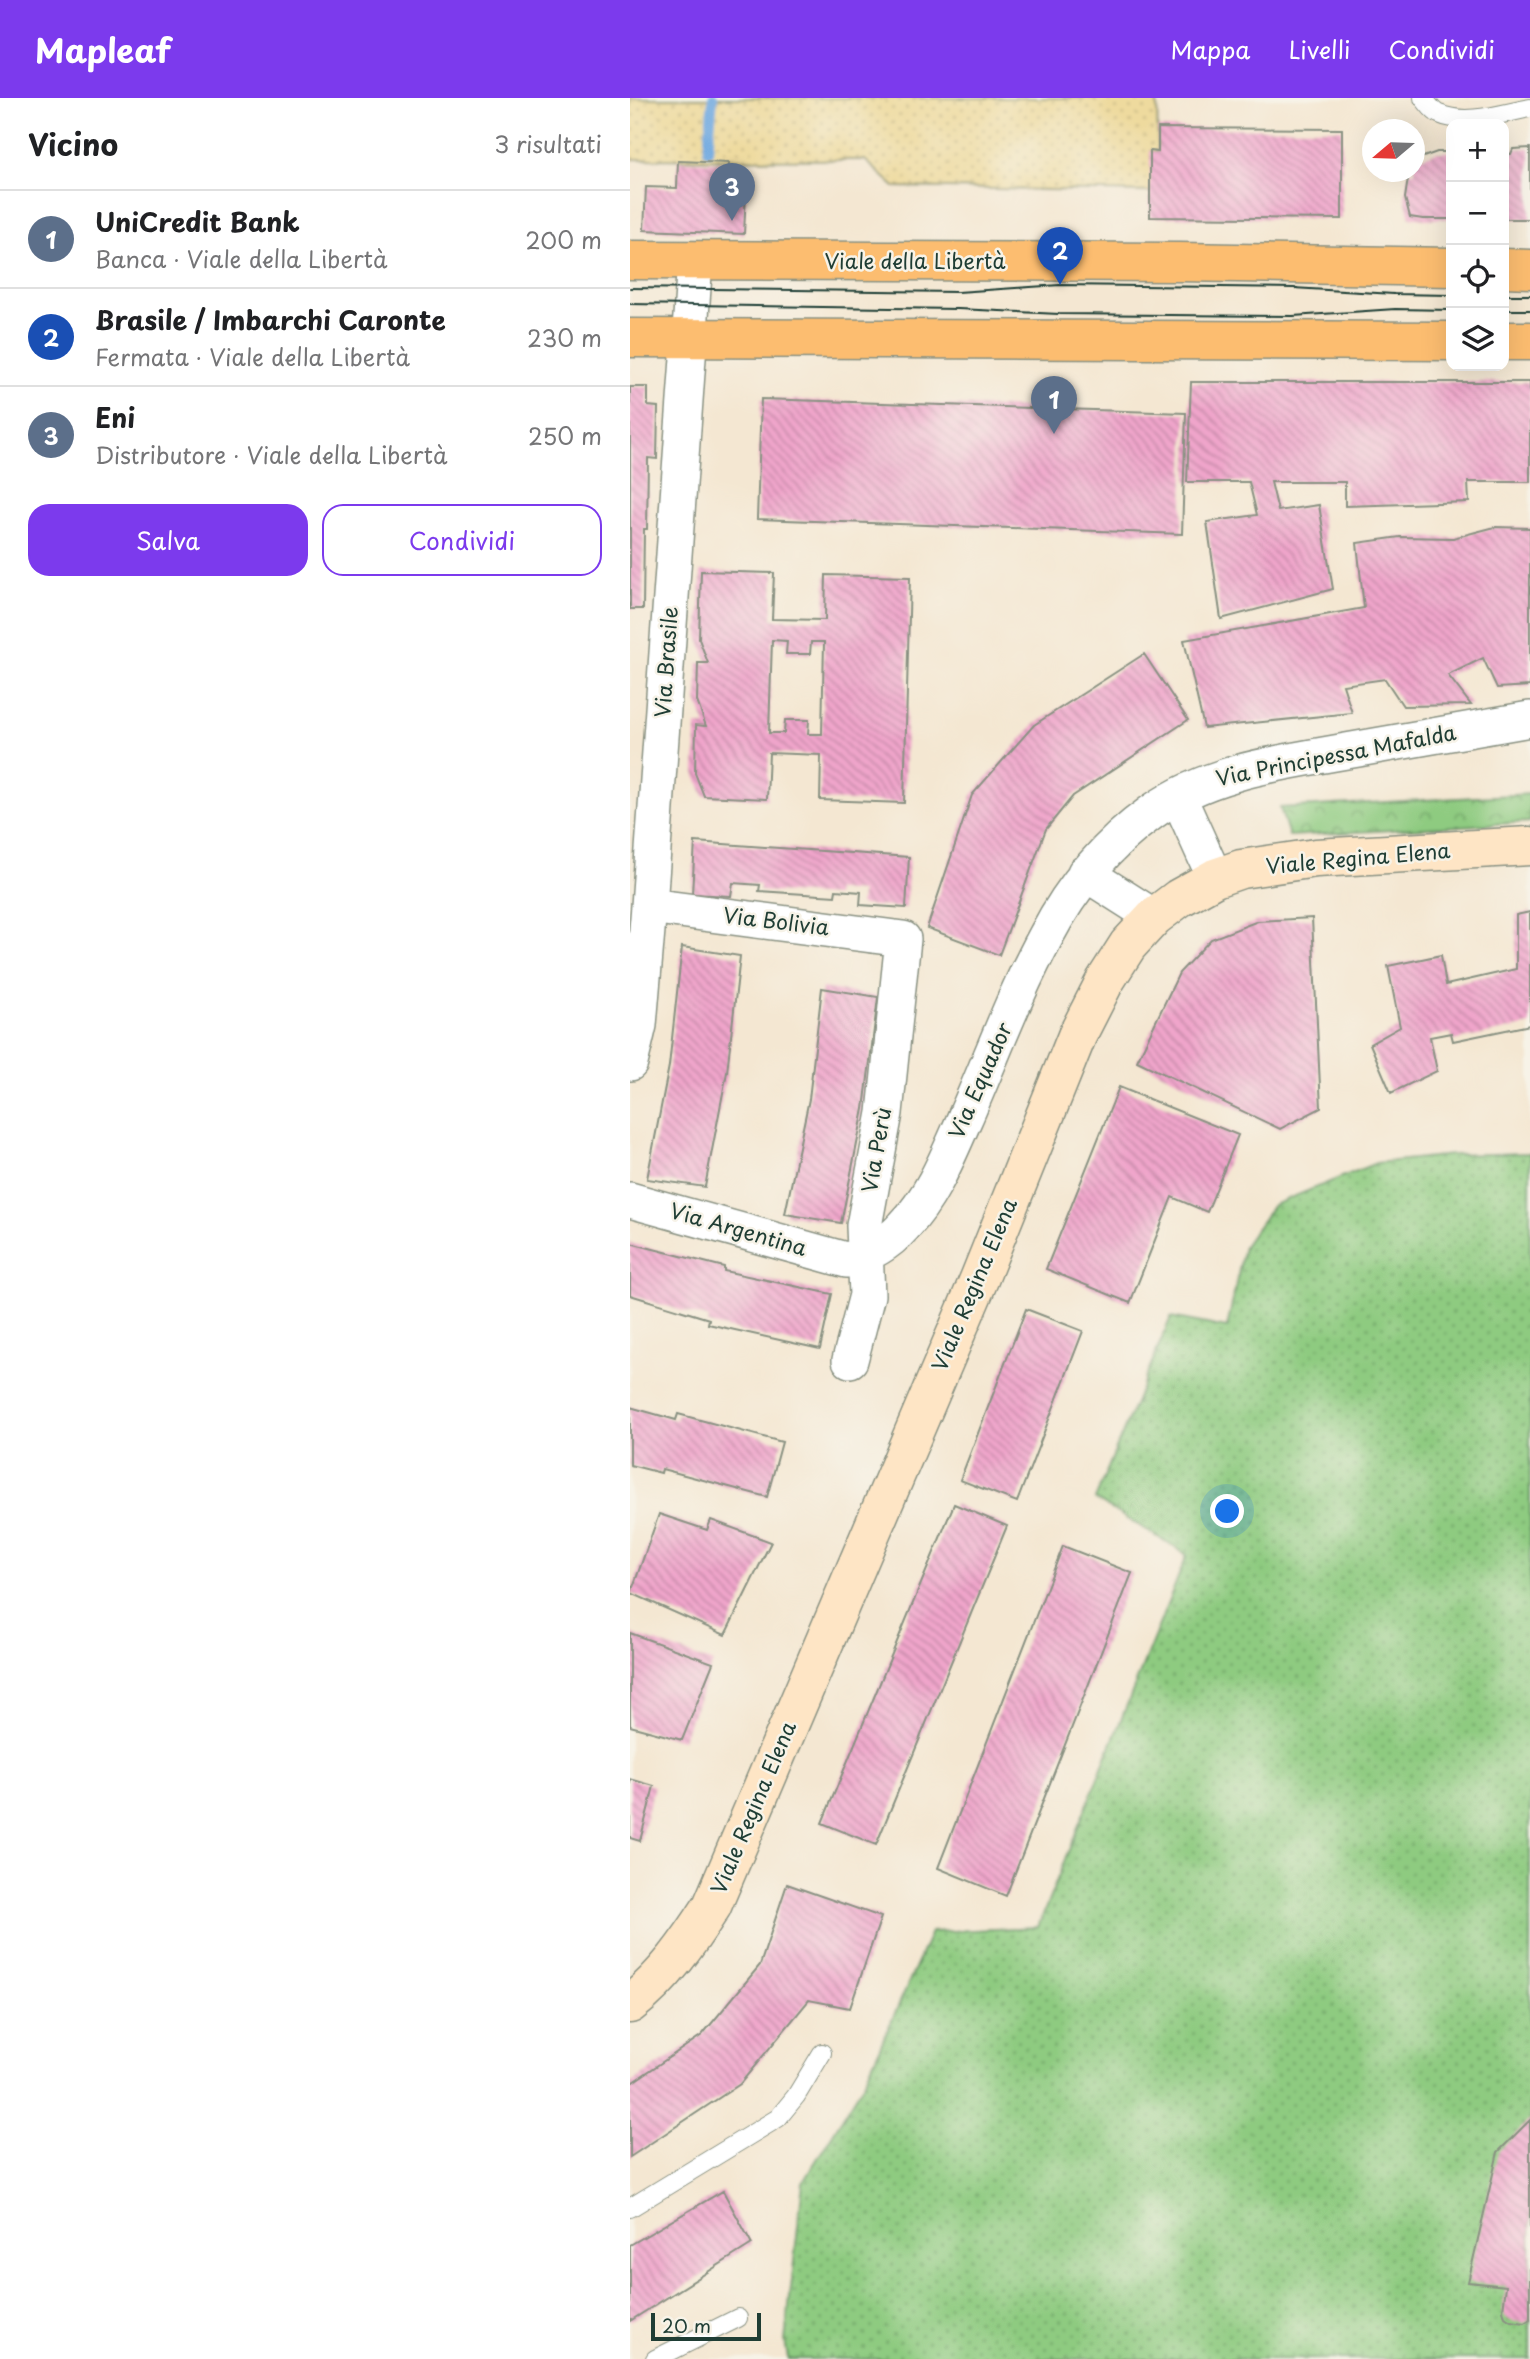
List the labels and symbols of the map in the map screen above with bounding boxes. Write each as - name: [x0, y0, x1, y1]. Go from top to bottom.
- north arrow: [1362, 119, 1425, 182]
- pin: 3: [709, 163, 755, 221]
- pin: 2: [1037, 227, 1083, 285]
- street label: Viale della Libertà: [825, 244, 1006, 276]
- pin: 1: [1031, 376, 1077, 434]
- street label: Via Brasile: [645, 605, 685, 718]
- street label: Via Principessa Mafalda: [1213, 715, 1459, 793]
- street label: Viale Regina Elena: [1264, 833, 1451, 881]
- street label: Via Bolivia: [721, 898, 832, 942]
- street label: Via Equador: [939, 1016, 1019, 1144]
- street label: Via Perù: [852, 1104, 898, 1195]
- street label: Via Argentina: [666, 1193, 811, 1263]
- street label: Viale Regina Elena: [922, 1193, 1024, 1376]
- your location: [1210, 1494, 1244, 1528]
- street label: Viale Regina Elena: [701, 1716, 803, 1899]
- scale bar: [651, 2310, 761, 2342]

